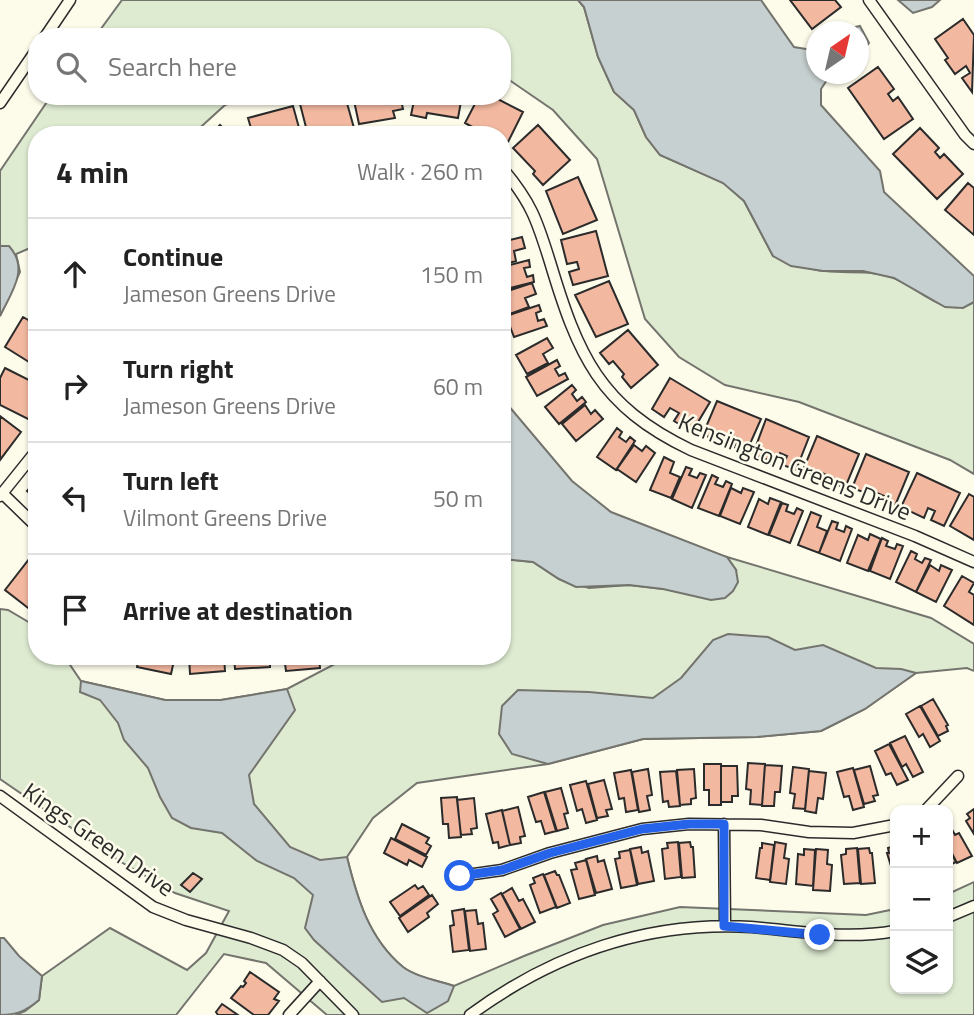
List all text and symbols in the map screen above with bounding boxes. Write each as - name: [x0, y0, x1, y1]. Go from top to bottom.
- north arrow: [806, 21, 869, 84]
- search box: [28, 28, 511, 105]
- text: Search here: [108, 47, 237, 86]
- icon: search: [52, 48, 90, 86]
- text: 4 min: [56, 149, 129, 195]
- text: Walk · 260 m: [357, 154, 483, 189]
- text: Continue: [123, 237, 223, 276]
- icon: ahead: [56, 255, 94, 293]
- text: 150 m: [420, 257, 483, 292]
- text: Jameson Greens Drive: [123, 276, 336, 311]
- text: Turn right: [123, 349, 234, 388]
- icon: right: [56, 367, 94, 405]
- text: 60 m: [433, 369, 483, 404]
- text: Jameson Greens Drive: [123, 388, 336, 423]
- street label: Kensington Greens Drive: [673, 403, 917, 529]
- text: Turn left: [123, 461, 218, 500]
- icon: left: [56, 479, 94, 517]
- text: 50 m: [433, 481, 483, 516]
- text: Vilmont Greens Drive: [123, 500, 327, 535]
- icon: arrive: [56, 591, 94, 629]
- text: Arrive at destination: [123, 591, 353, 630]
- street label: Kings Green Drive: [16, 773, 182, 905]
- map controls: [890, 805, 953, 994]
- button: +: [890, 805, 953, 868]
- route start: [444, 860, 475, 891]
- button: −: [890, 868, 953, 931]
- route end: [804, 919, 835, 950]
- button: layers: [890, 931, 953, 994]

